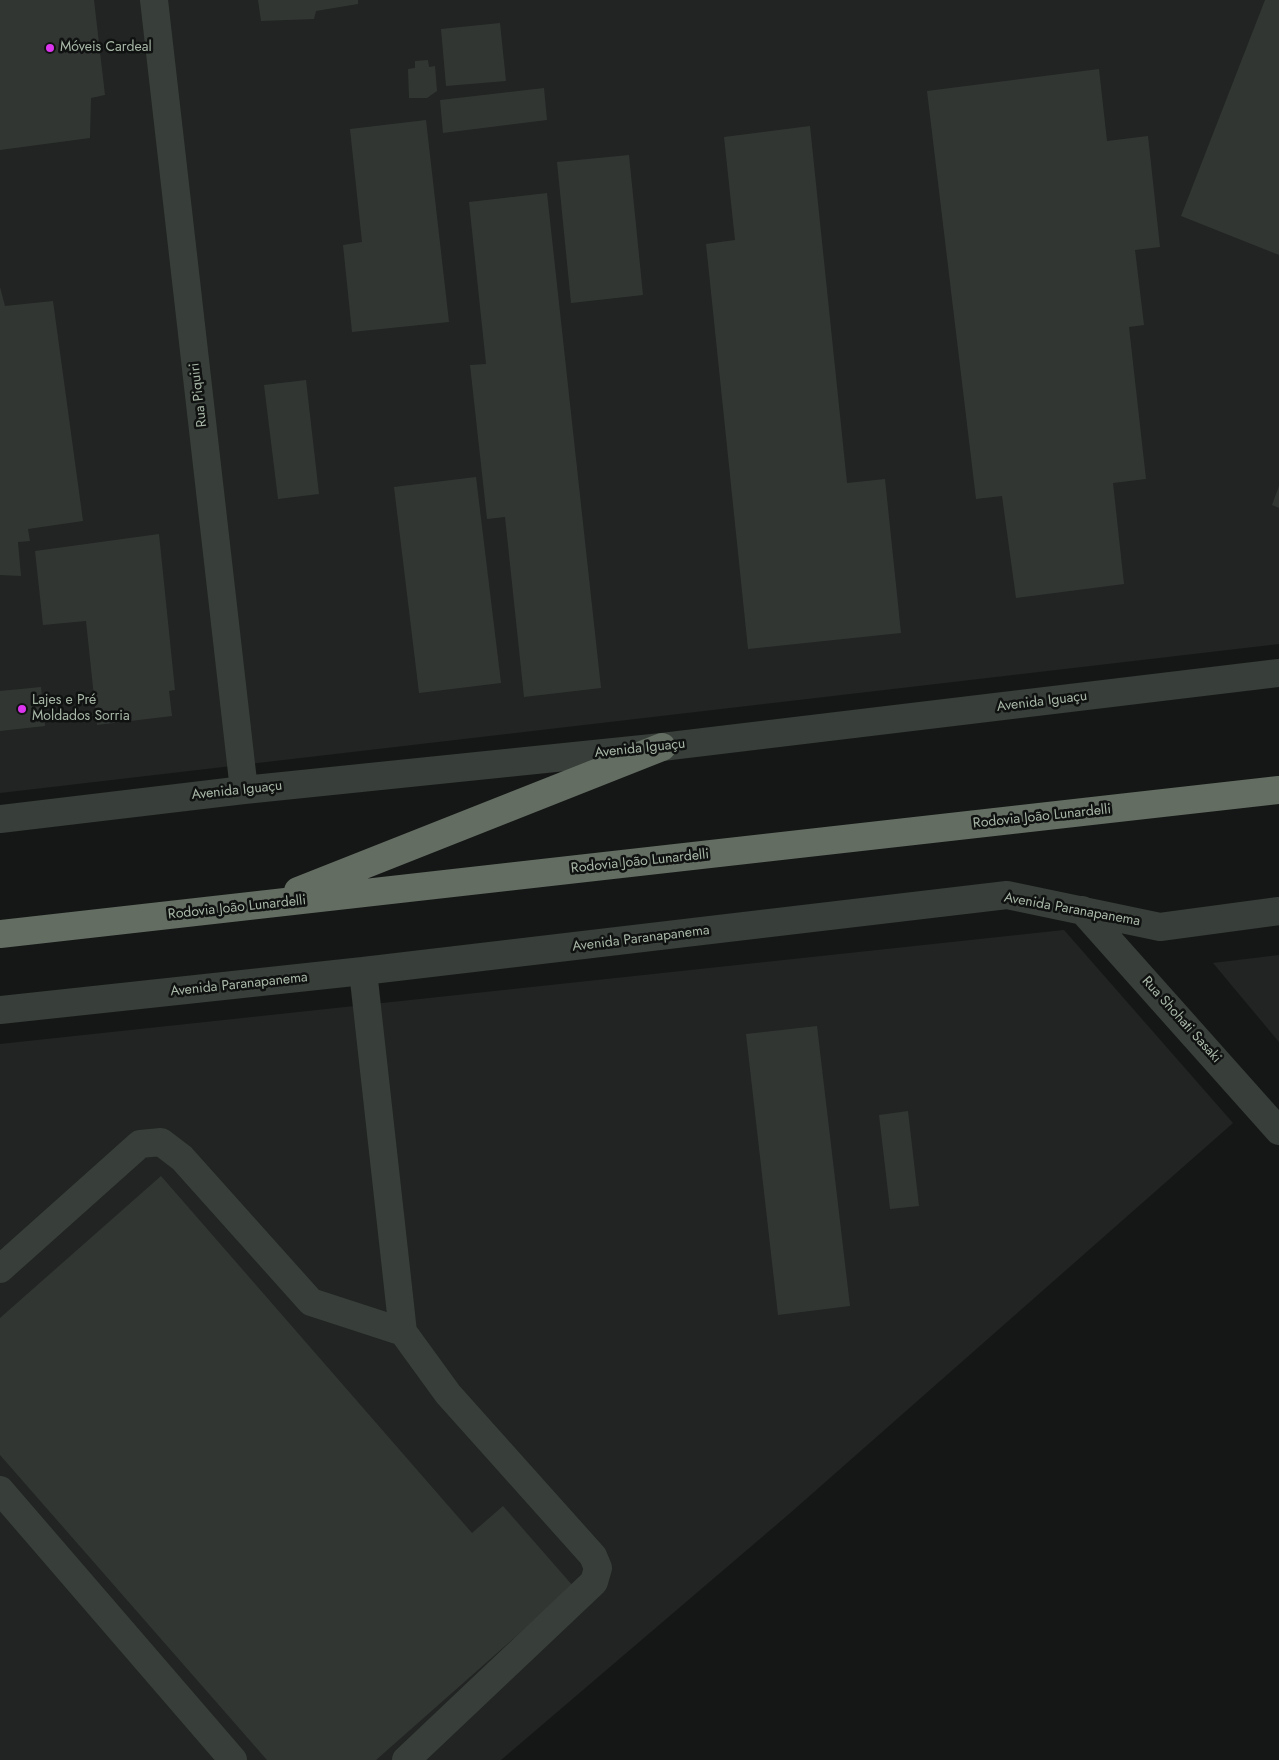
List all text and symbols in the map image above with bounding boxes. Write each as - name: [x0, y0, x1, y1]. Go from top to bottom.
- place label: Móveis Cardeal: [60, 40, 152, 56]
- marker: Móveis Cardeal: [44, 42, 56, 54]
- street label: Rua Piquiri: [187, 362, 211, 428]
- street label: Avenida Iguaçu: [996, 688, 1088, 716]
- place label: Lajes e Pré Moldados Sorria: [32, 693, 130, 726]
- marker: Lajes e Pré Moldados Sorria: [16, 703, 28, 715]
- street label: Avenida Iguaçu: [594, 736, 686, 762]
- street label: Avenida Iguaçu: [191, 778, 283, 804]
- street label: Rodovia João Lunardelli: [972, 801, 1112, 833]
- street label: Rodovia João Lunardelli: [570, 846, 710, 878]
- street label: Avenida Paranapanema: [1003, 890, 1141, 930]
- street label: Rodovia João Lunardelli: [167, 892, 307, 924]
- street label: Avenida Paranapanema: [571, 922, 711, 956]
- street label: Avenida Paranapanema: [169, 969, 309, 1001]
- street label: Rua Shohati Sasaki: [1138, 973, 1224, 1067]

